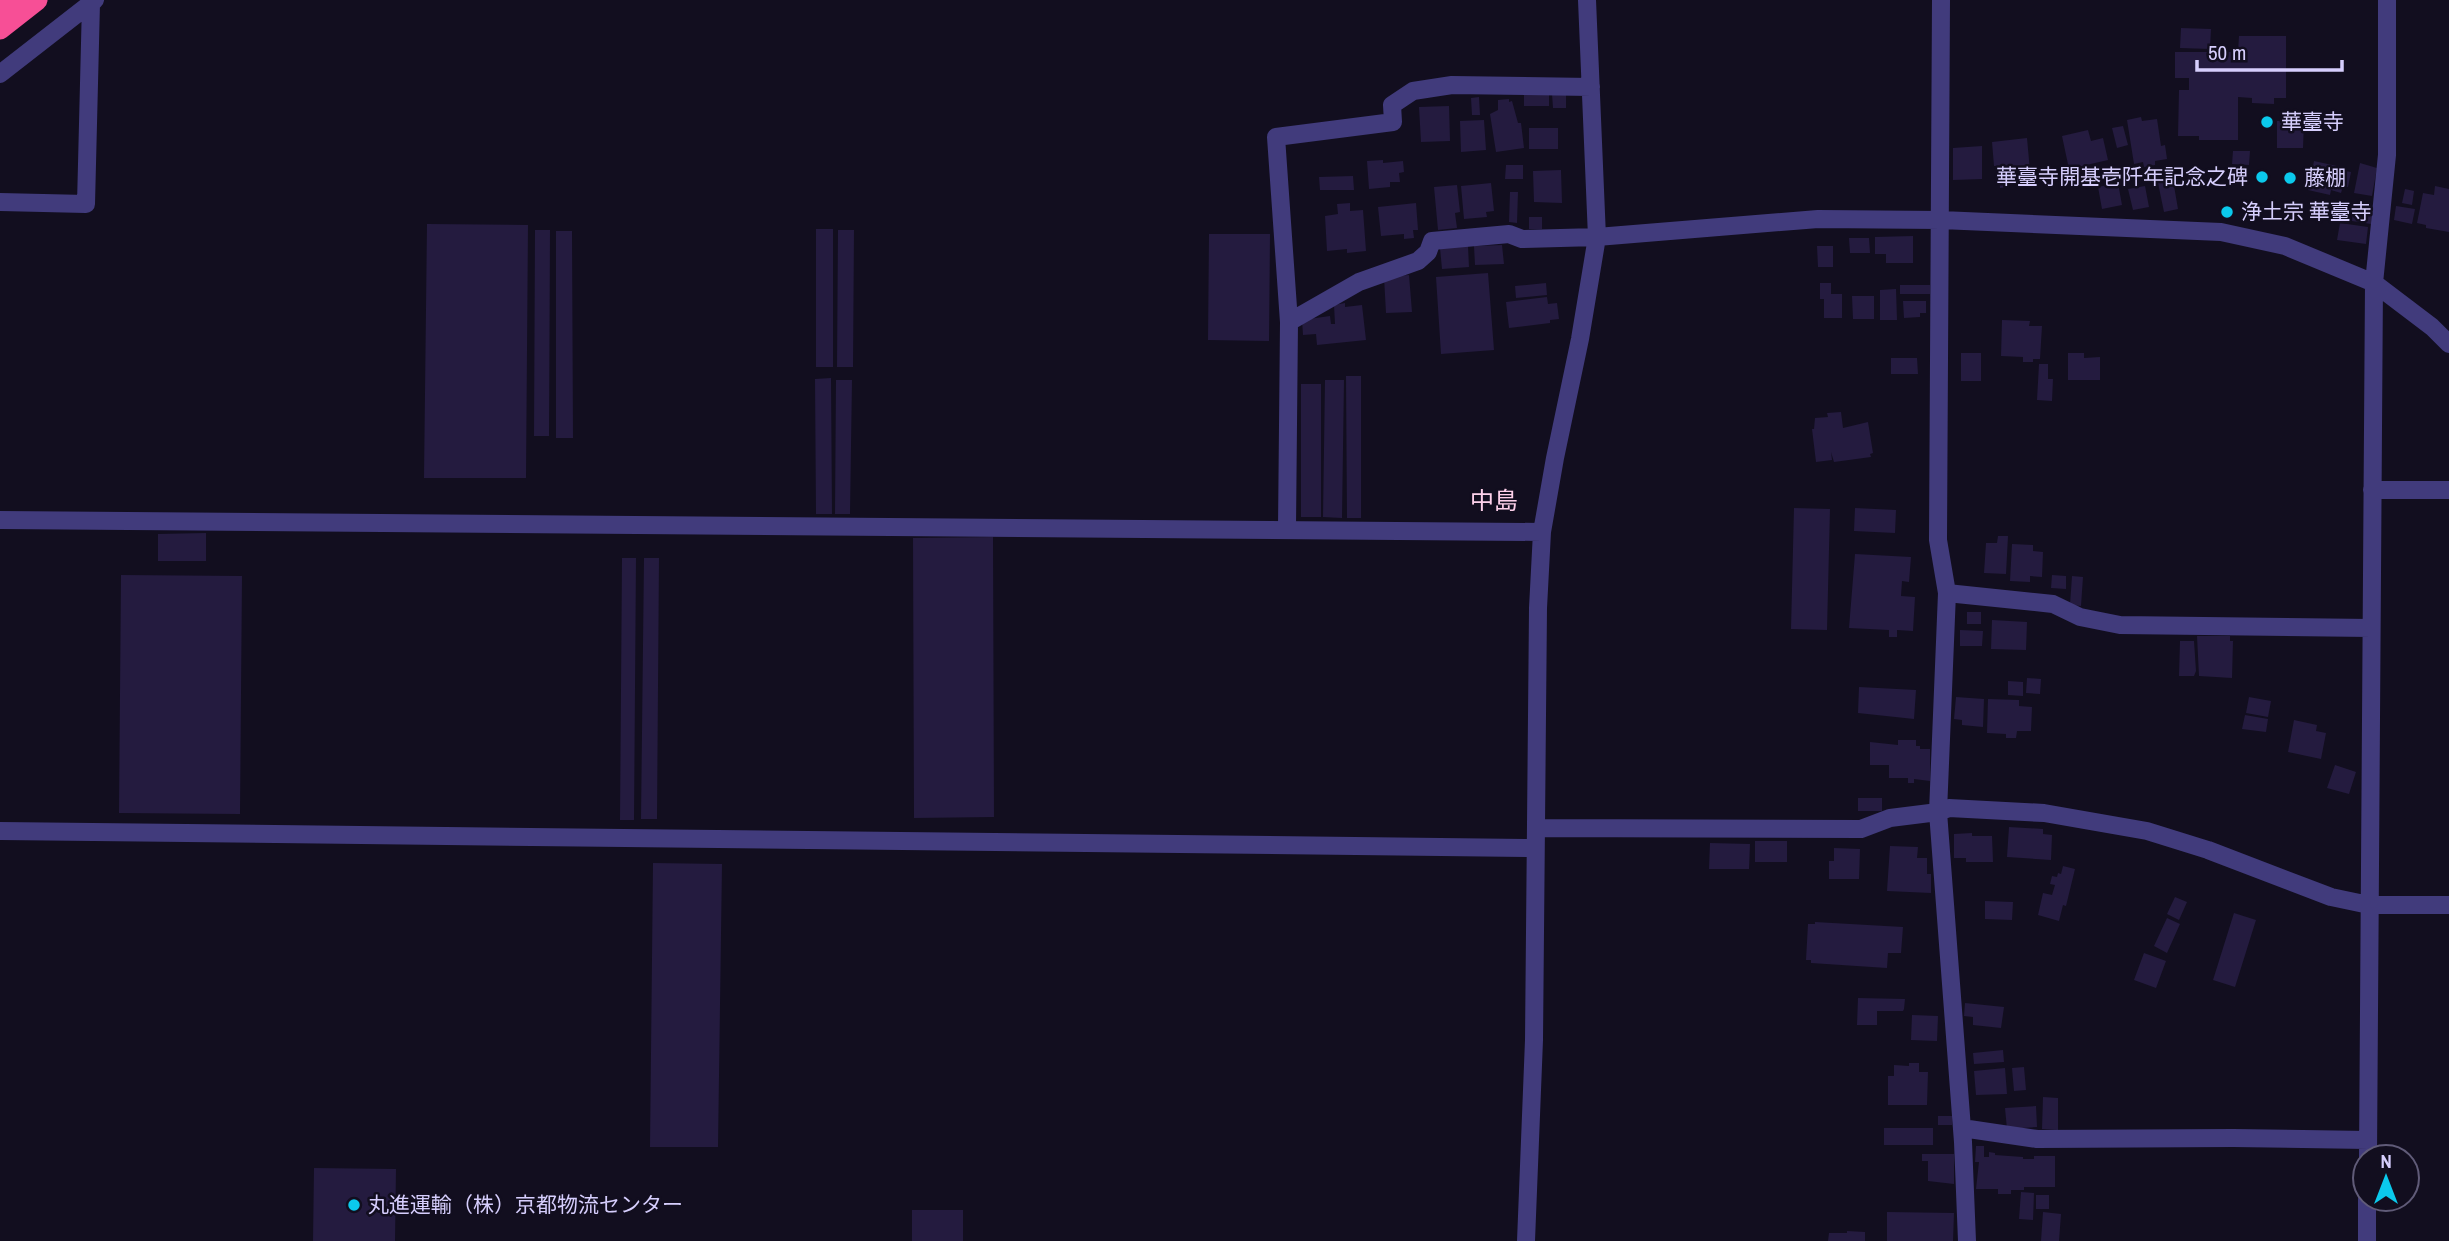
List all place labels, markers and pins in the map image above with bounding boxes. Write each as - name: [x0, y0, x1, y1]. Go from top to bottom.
- place label: 華臺寺: [2281, 107, 2344, 136]
- marker: 華臺寺: [2259, 114, 2275, 130]
- place label: 華臺寺開基壱阡年記念之碑: [1996, 162, 2248, 191]
- place label: 藤棚: [2304, 163, 2346, 192]
- marker: 華臺寺開基壱阡年記念之碑: [2254, 169, 2270, 185]
- marker: 藤棚: [2282, 170, 2298, 186]
- place label: 浄土宗 華臺寺: [2241, 197, 2372, 226]
- marker: 浄土宗 華臺寺: [2219, 204, 2235, 220]
- place label: 丸進運輸（株）京都物流センター: [368, 1190, 683, 1219]
- marker: 丸進運輸（株）京都物流センター: [346, 1197, 362, 1213]

